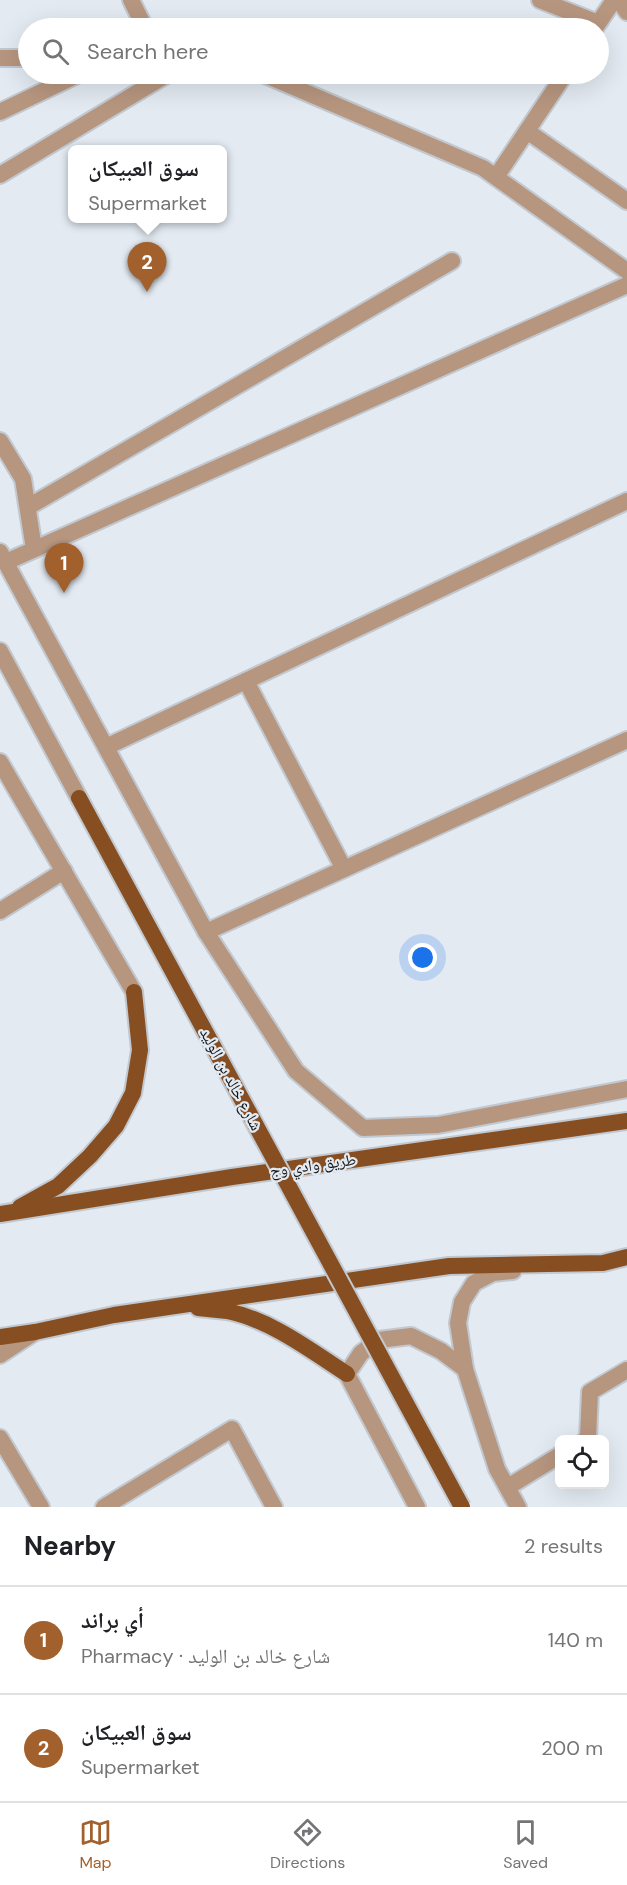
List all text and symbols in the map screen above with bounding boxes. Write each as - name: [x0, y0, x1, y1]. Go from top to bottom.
- search box: [18, 18, 609, 84]
- icon: search: [39, 35, 72, 68]
- text: Search here: [87, 37, 208, 66]
- popup: [68, 145, 227, 223]
- text: سوق العبيكان: [88, 154, 199, 183]
- text: Supermarket: [88, 190, 207, 216]
- pin: 2: [128, 242, 166, 292]
- pin: 1: [44, 544, 84, 593]
- your location: [408, 943, 437, 972]
- street label: شارع خالد بن الوليد: [195, 1024, 267, 1134]
- street label: طريق وادي وج: [269, 1149, 358, 1183]
- map controls: [555, 1435, 609, 1489]
- button: locate: [555, 1435, 609, 1489]
- text: Nearby: [24, 1529, 116, 1563]
- text: 2 results: [524, 1533, 603, 1559]
- text: أي براند: [81, 1606, 144, 1635]
- text: 1: [40, 1627, 47, 1653]
- text: 140 m: [548, 1627, 603, 1653]
- text: Pharmacy · شارع خالد بن الوليد: [81, 1643, 330, 1669]
- text: سوق العبيكان: [81, 1718, 192, 1747]
- text: 2: [38, 1735, 49, 1761]
- text: 200 m: [541, 1735, 603, 1761]
- text: Supermarket: [81, 1754, 200, 1780]
- tab: Map: [79, 1816, 112, 1873]
- tab: Directions: [270, 1816, 345, 1873]
- tab: Saved: [503, 1816, 548, 1873]

